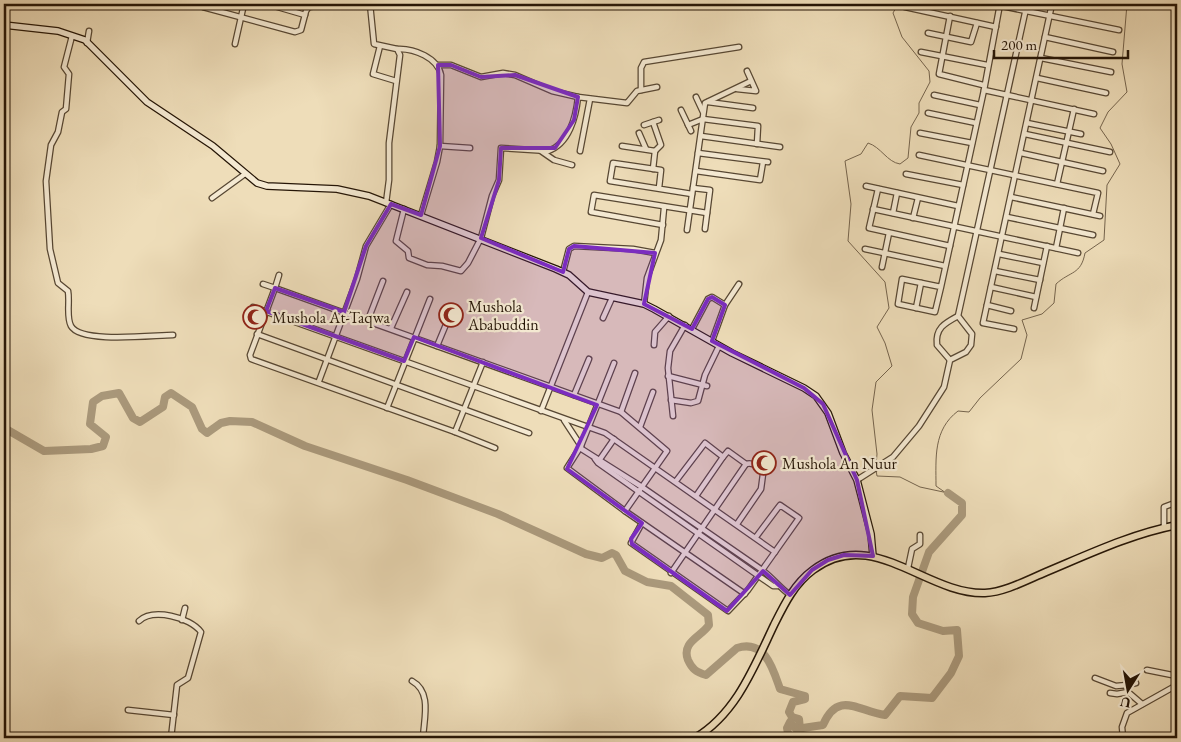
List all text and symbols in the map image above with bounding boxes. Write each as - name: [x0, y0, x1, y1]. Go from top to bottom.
- scale bar: [994, 28, 1127, 60]
- text: 200 m: [1001, 35, 1038, 54]
- place label: Mushola Ababuddin: [467, 296, 539, 335]
- mosque icon: Mushola Ababuddin: [438, 302, 464, 328]
- mosque icon: Mushola At-Taqwa: [242, 304, 268, 330]
- place label: Mushola At-Taqwa: [272, 307, 390, 328]
- mosque icon: Mushola An Nuur: [751, 450, 777, 476]
- place label: Mushola An Nuur: [782, 453, 898, 474]
- north arrow: [1104, 664, 1154, 714]
- text: U: [1118, 693, 1132, 713]

